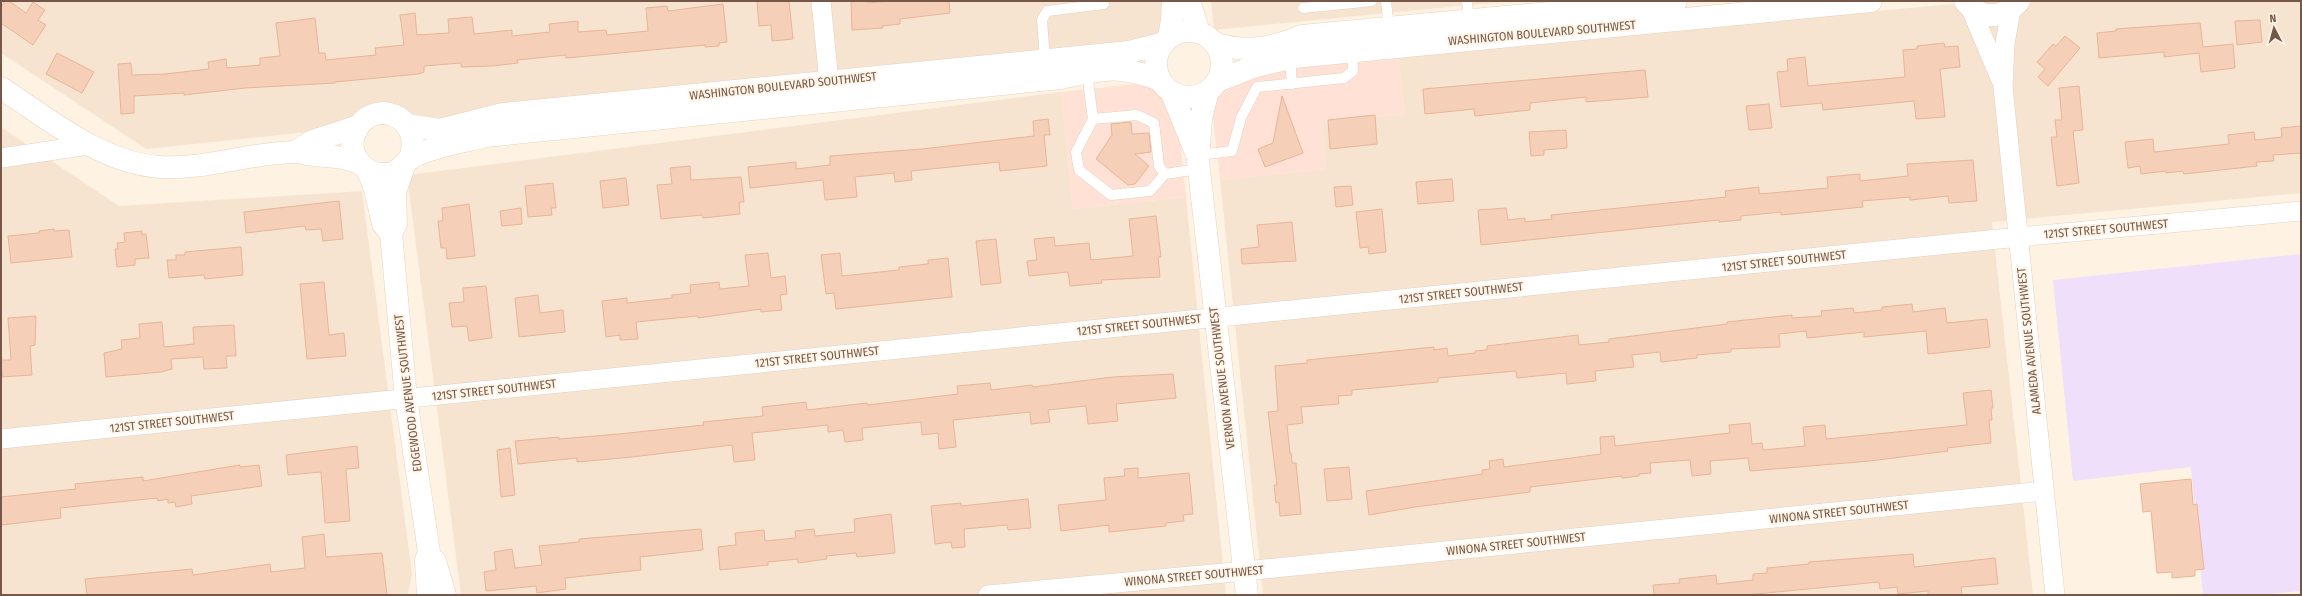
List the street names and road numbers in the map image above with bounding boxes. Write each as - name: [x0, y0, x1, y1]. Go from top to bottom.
- street label: WASHINGTON BOULEVARD SOUTHWEST: [1448, 18, 1637, 48]
- street label: WASHINGTON BOULEVARD SOUTHWEST: [689, 69, 878, 103]
- street label: 121ST STREET SOUTHWEST: [2043, 217, 2169, 241]
- street label: 121ST STREET SOUTHWEST: [1721, 247, 1847, 274]
- street label: ALAMEDA AVENUE SOUTHWEST: [2014, 266, 2044, 415]
- street label: 121ST STREET SOUTHWEST: [1398, 279, 1524, 306]
- street label: VERNON AVENUE SOUTHWEST: [1206, 306, 1238, 450]
- street label: 121ST STREET SOUTHWEST: [1076, 311, 1202, 338]
- street label: EDGEWOOD AVENUE SOUTHWEST: [391, 313, 425, 473]
- street label: 121ST STREET SOUTHWEST: [754, 343, 880, 370]
- street label: 121ST STREET SOUTHWEST: [431, 376, 557, 403]
- street label: 121ST STREET SOUTHWEST: [109, 408, 235, 435]
- street label: WINONA STREET SOUTHWEST: [1769, 498, 1910, 526]
- street label: WINONA STREET SOUTHWEST: [1446, 530, 1587, 558]
- street label: WINONA STREET SOUTHWEST: [1124, 563, 1265, 589]

